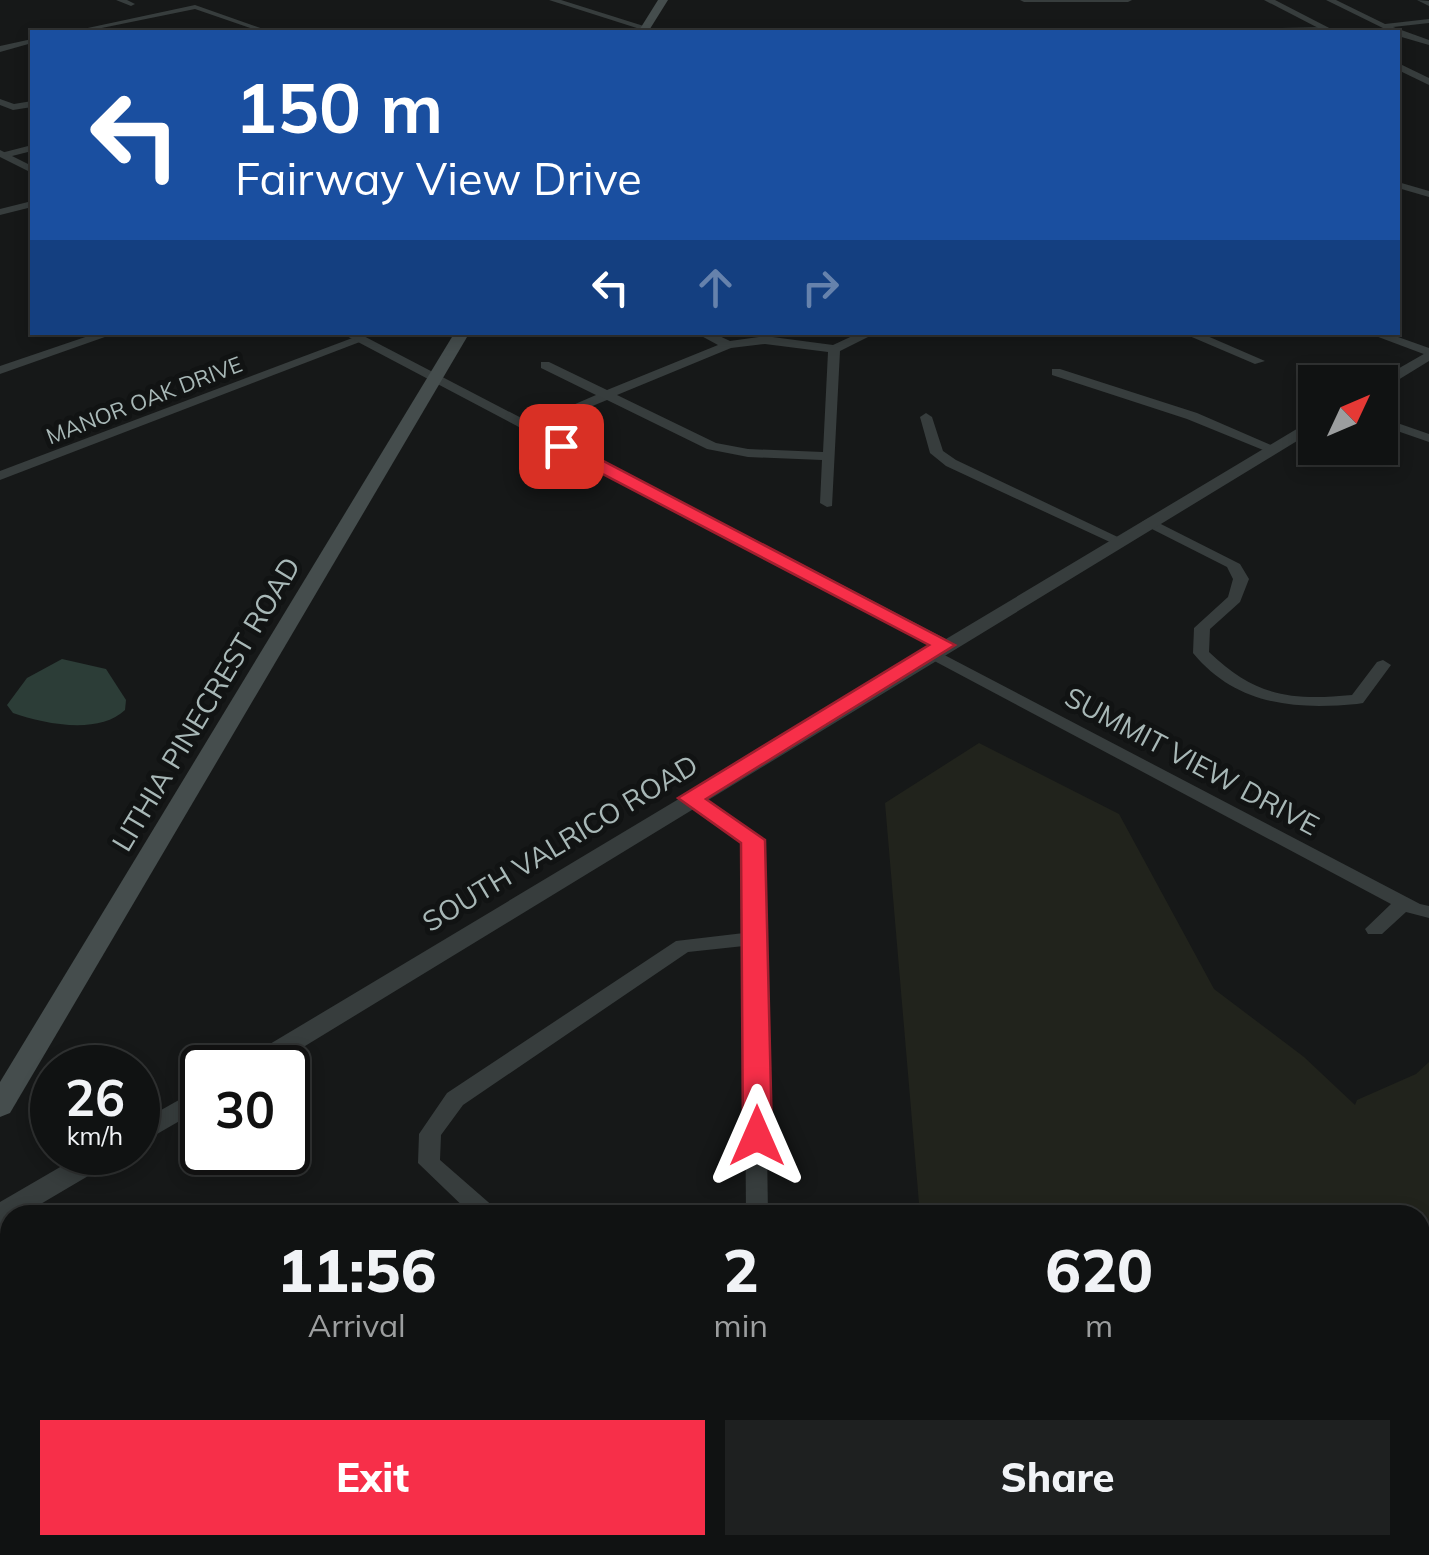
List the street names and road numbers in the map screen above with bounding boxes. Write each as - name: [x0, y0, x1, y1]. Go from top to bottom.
- street label: MANOR OAK DRIVE: [42, 350, 246, 450]
- street label: LITHIA PINECREST ROAD: [104, 550, 307, 857]
- street label: SUMMIT VIEW DRIVE: [1059, 679, 1325, 842]
- street label: SOUTH VALRICO ROAD: [416, 746, 704, 939]

